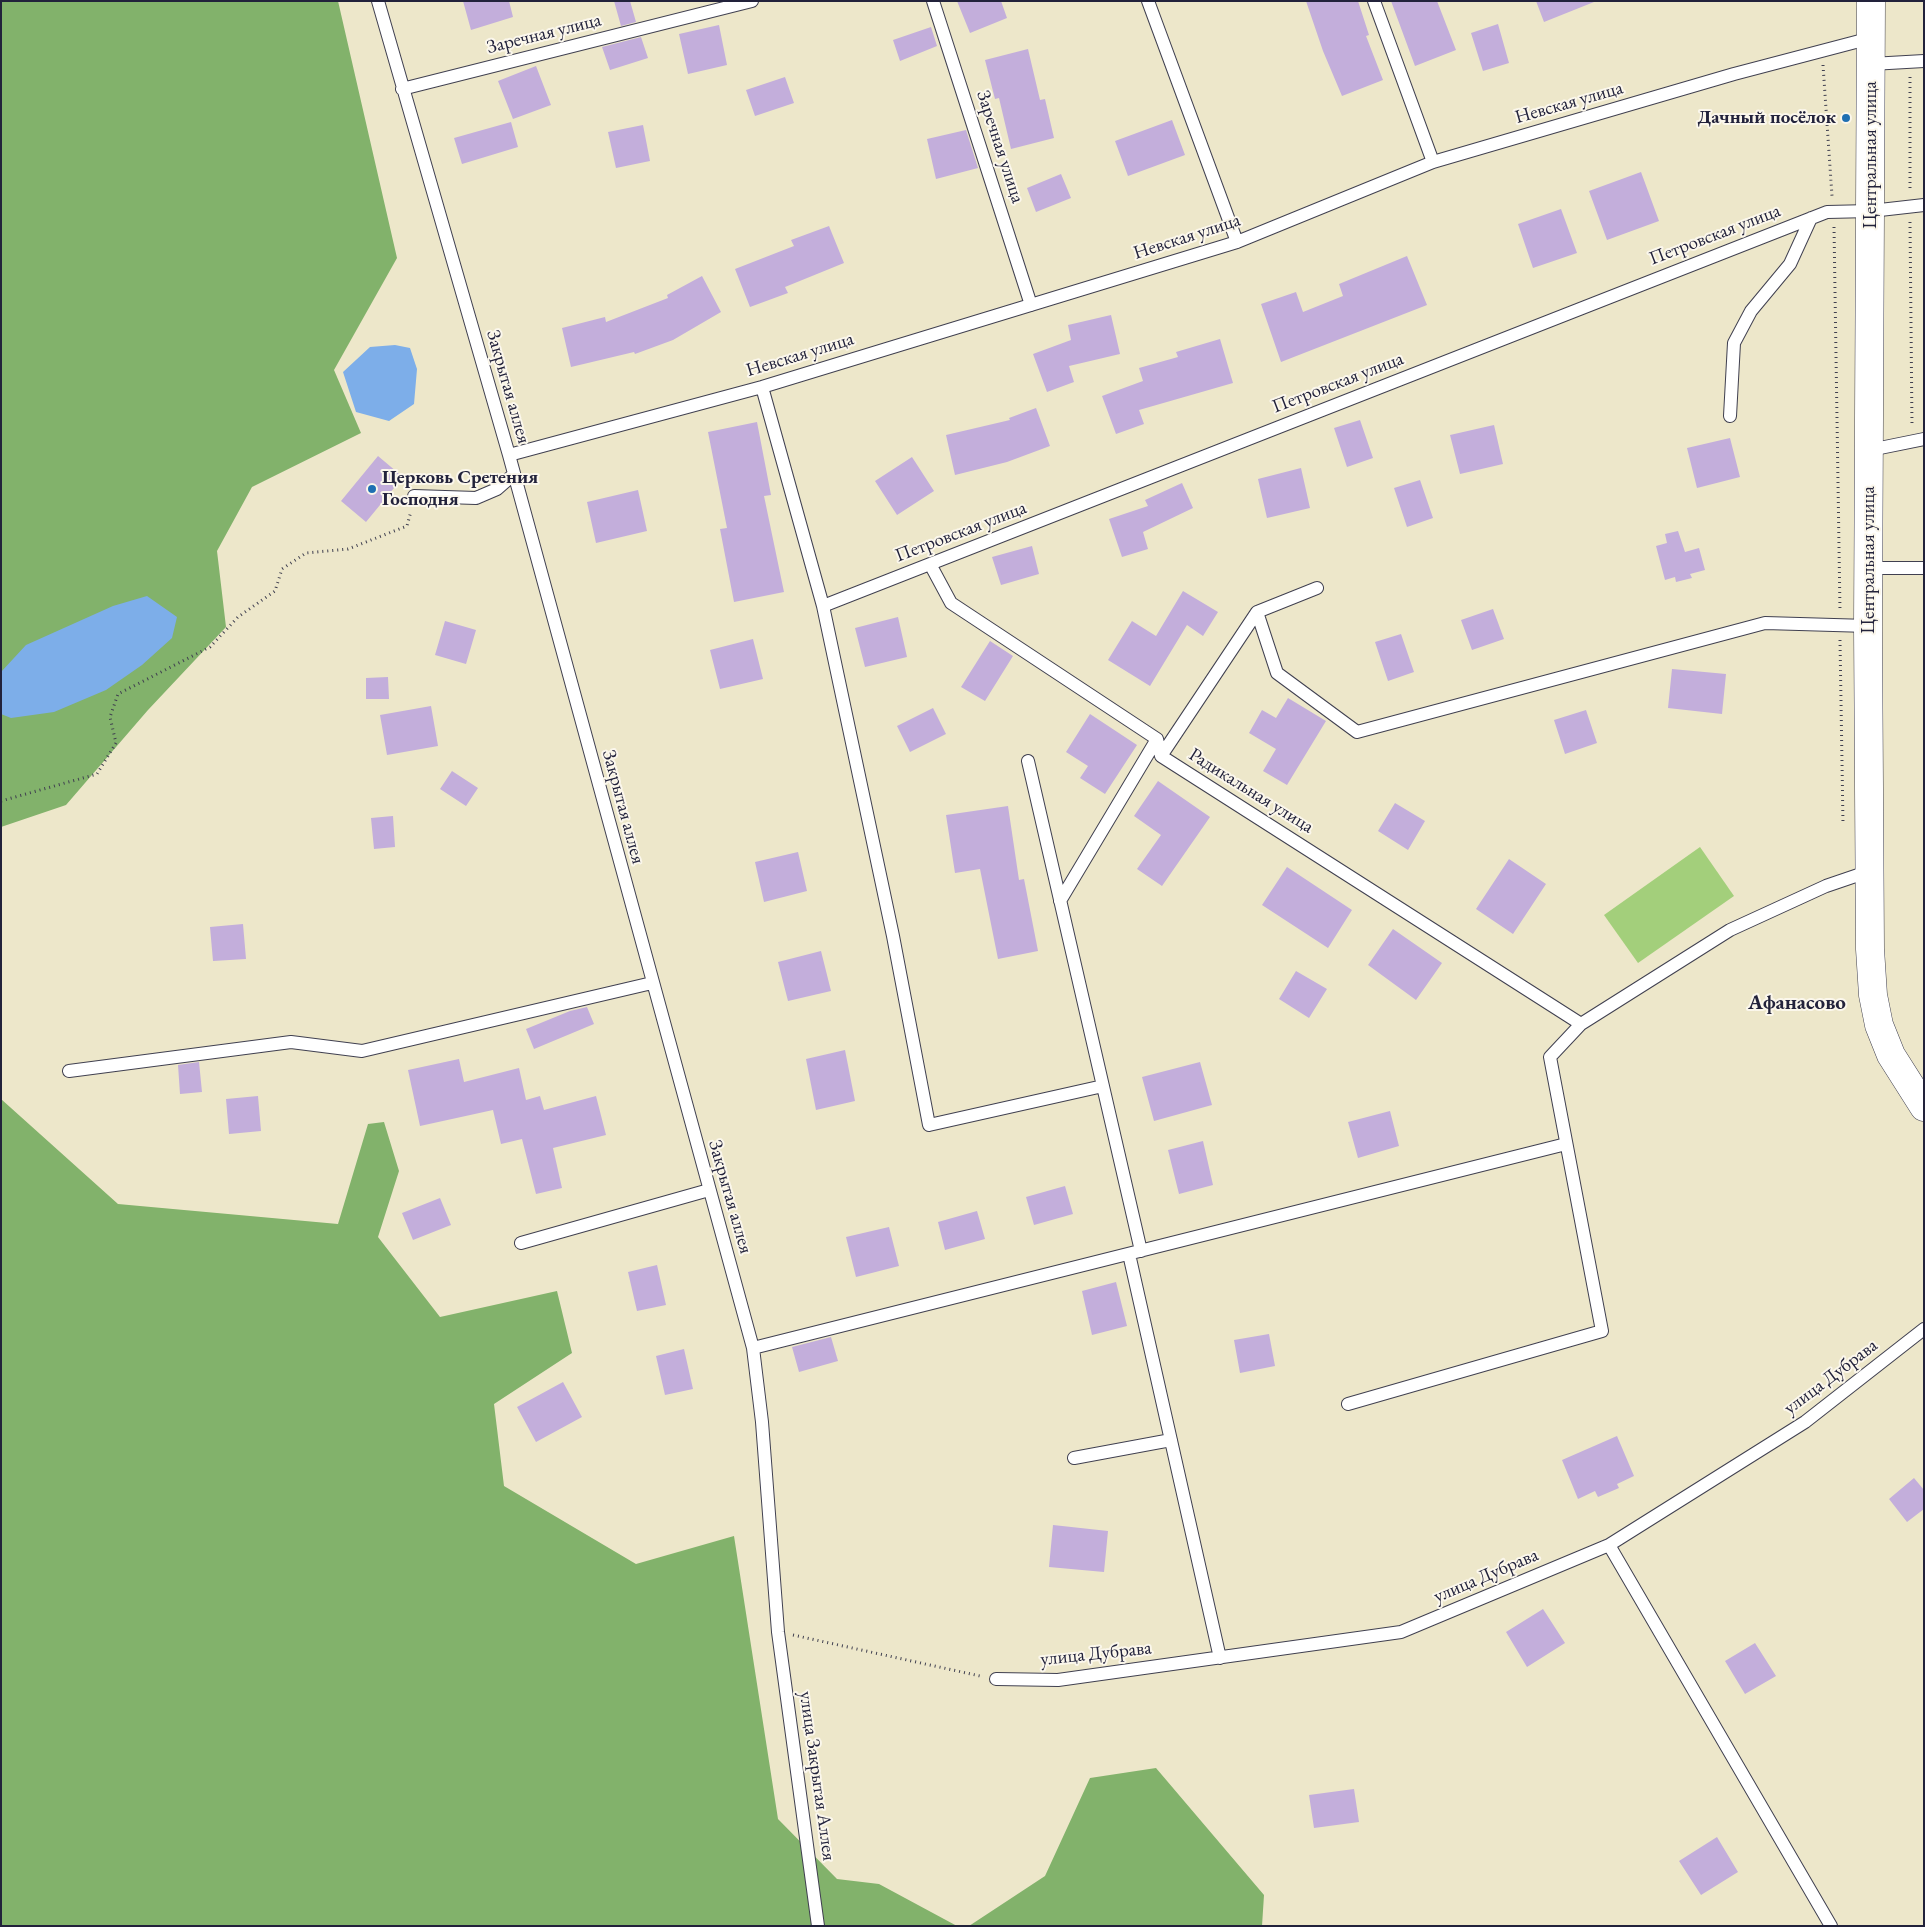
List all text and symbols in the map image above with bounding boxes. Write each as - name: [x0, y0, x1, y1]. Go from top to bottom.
- street label: Заречная улица: [484, 9, 604, 59]
- street label: Невская улица: [1512, 77, 1626, 129]
- street label: Центральная улица: [1860, 81, 1882, 229]
- street label: Заречная улица: [971, 88, 1029, 206]
- place label: Дачный посёлок: [1698, 107, 1836, 129]
- marker: Дачный посёлок: [1840, 112, 1852, 124]
- street label: Петровская улица: [1646, 199, 1784, 271]
- street label: Невская улица: [1131, 209, 1243, 265]
- street label: Закрытая аллея: [481, 328, 535, 446]
- street label: Невская улица: [743, 328, 857, 382]
- street label: Петровская улица: [1269, 347, 1407, 419]
- place label: Церковь Сретения Господня: [382, 467, 538, 511]
- marker: Церковь Сретения Господня: [366, 483, 378, 495]
- street label: Центральная улица: [1858, 486, 1880, 634]
- street label: Петровская улица: [892, 496, 1030, 568]
- street label: Радикальная улица: [1184, 743, 1318, 839]
- street label: Закрытая аллея: [597, 747, 649, 867]
- district label: Афанасово: [1748, 990, 1846, 1016]
- street label: Закрытая аллея: [703, 1138, 757, 1256]
- street label: улица Дубрава: [1780, 1334, 1882, 1420]
- street label: улица Дубрава: [1430, 1544, 1542, 1608]
- street label: улица Дубрава: [1039, 1637, 1153, 1671]
- street label: улица Закрытая Аллея: [794, 1690, 840, 1862]

